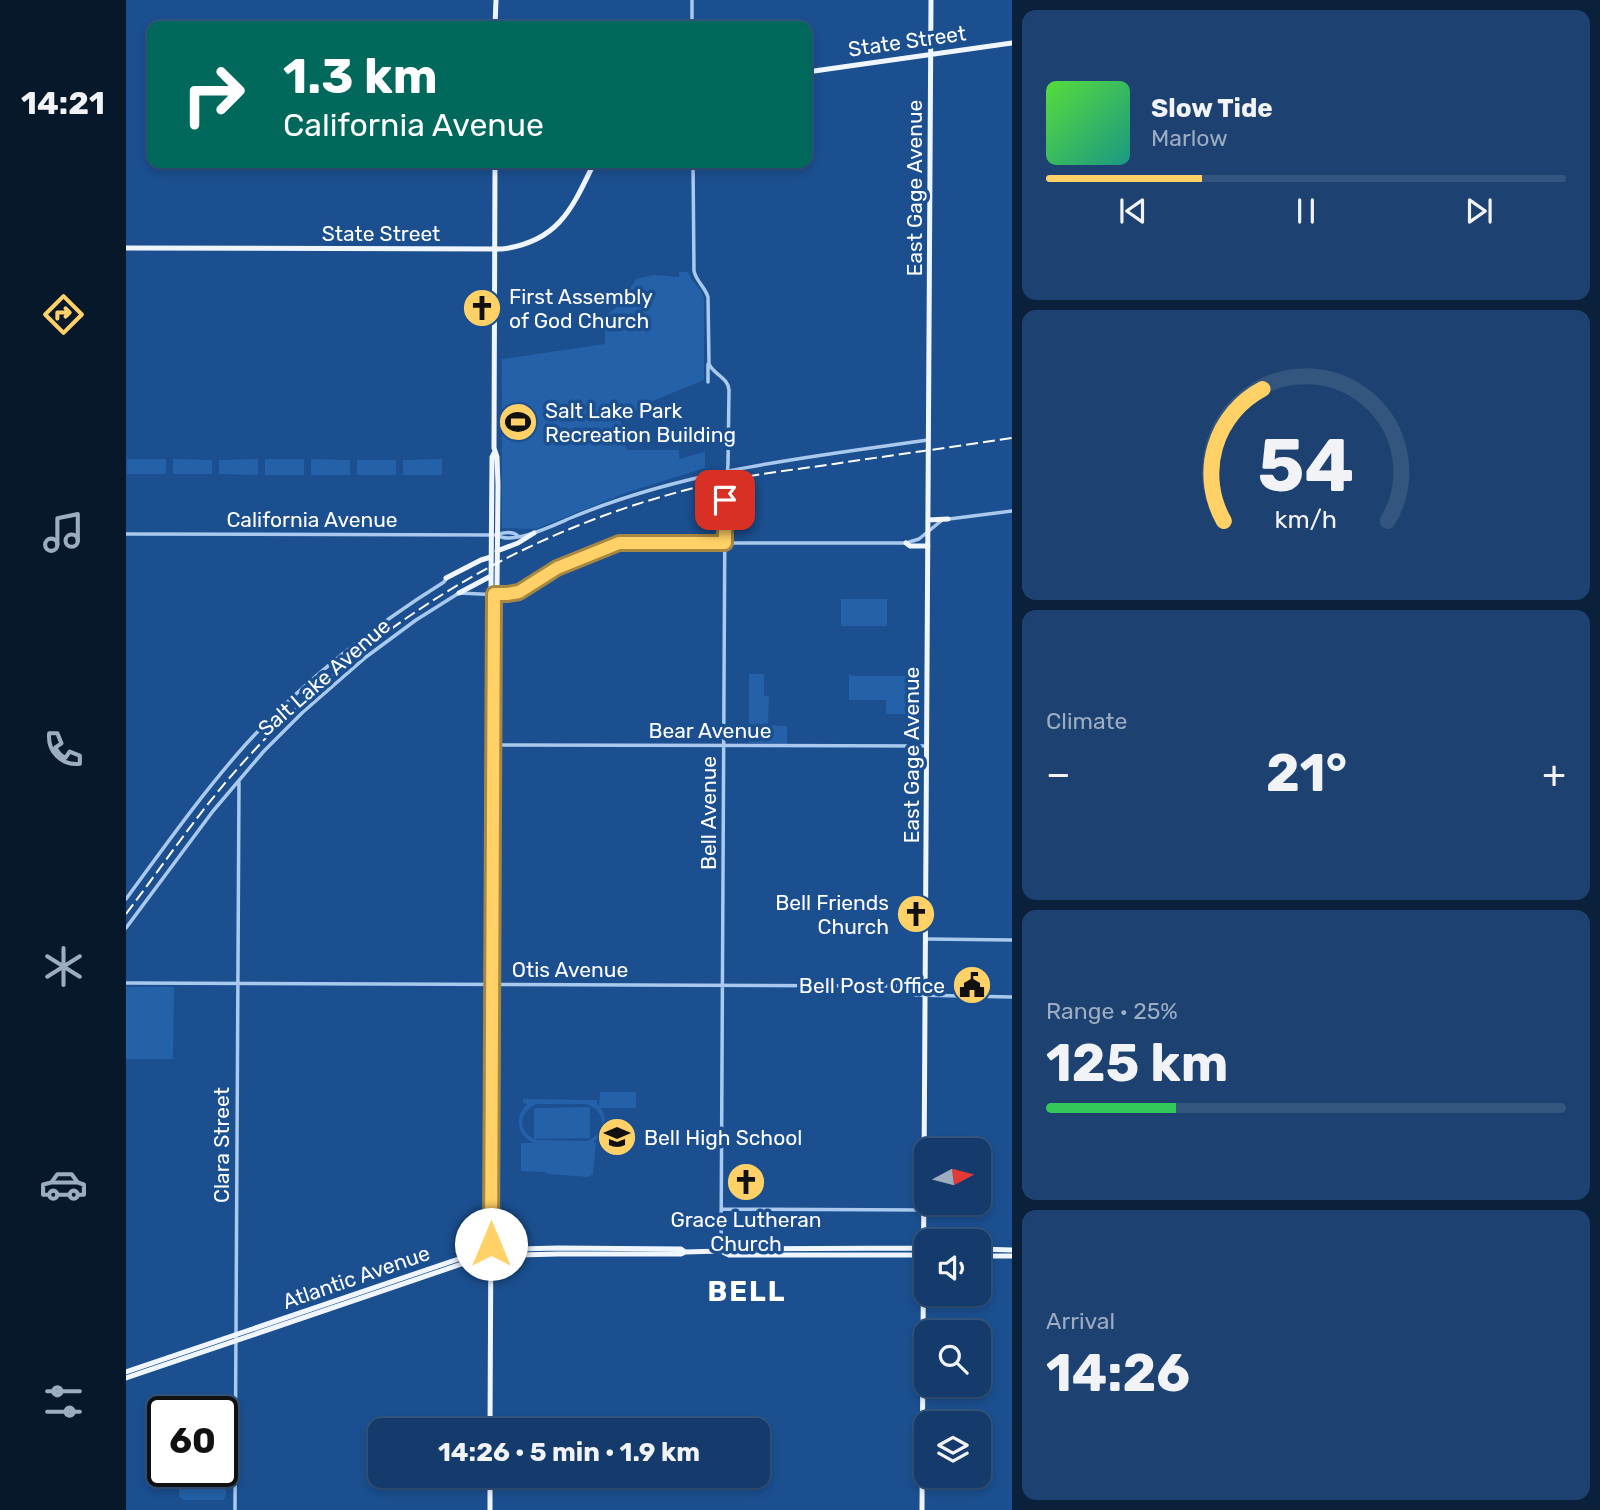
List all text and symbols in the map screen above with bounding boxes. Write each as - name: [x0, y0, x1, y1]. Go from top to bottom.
- street label: State Street: [847, 20, 967, 62]
- text: 1.3 km: [283, 47, 438, 105]
- icon: right: [168, 49, 259, 140]
- text: 14:21: [21, 84, 105, 122]
- text: Slow Tide: [1151, 93, 1273, 124]
- street label: East Gage Avenue: [902, 100, 927, 276]
- text: California Avenue: [283, 106, 544, 144]
- text: Marlow: [1151, 124, 1228, 152]
- icon: previous: [1114, 192, 1152, 230]
- icon: pause: [1287, 192, 1325, 230]
- icon: next: [1460, 192, 1498, 230]
- street label: State Street: [322, 221, 440, 246]
- place label: First Assembly of God Church: [509, 284, 653, 333]
- church icon: First Assembly of God Church: [461, 287, 503, 329]
- icon: directions: [39, 290, 88, 339]
- place label: Salt Lake Park Recreation Building: [545, 398, 736, 447]
- sports icon: Salt Lake Park Recreation Building: [497, 401, 539, 443]
- text: 54: [1258, 423, 1354, 509]
- pin: [695, 470, 755, 530]
- icon: arrive: [706, 481, 744, 519]
- text: km/h: [1275, 505, 1337, 534]
- street label: California Avenue: [226, 507, 398, 532]
- icon: music: [39, 508, 88, 557]
- street label: Salt Lake Avenue: [253, 613, 395, 741]
- street label: East Gage Avenue: [899, 667, 924, 843]
- text: Climate: [1046, 707, 1127, 735]
- street label: Bear Avenue: [648, 718, 772, 743]
- icon: phone: [39, 725, 88, 774]
- text: 21°: [1266, 742, 1347, 804]
- text: −: [1046, 751, 1071, 797]
- text: +: [1542, 751, 1566, 797]
- street label: Bell Avenue: [696, 756, 721, 870]
- place label: Bell Friends Church: [775, 890, 889, 939]
- church icon: Bell Friends Church: [895, 893, 937, 935]
- icon: climate: [39, 942, 88, 991]
- street label: Otis Avenue: [512, 957, 628, 982]
- public building icon: Bell Post Office: [951, 964, 993, 1006]
- place label: Bell Post Office: [799, 973, 945, 998]
- text: Range · 25%: [1046, 997, 1178, 1025]
- text: 125 km: [1046, 1032, 1228, 1094]
- street label: Clara Street: [209, 1087, 234, 1203]
- school or university icon: Bell High School: [596, 1116, 638, 1158]
- place label: Bell High School: [644, 1125, 802, 1150]
- north arrow: [914, 1138, 990, 1214]
- map controls: [914, 1138, 991, 1488]
- icon: car: [39, 1160, 88, 1209]
- church icon: Grace Lutheran Church: [725, 1161, 767, 1203]
- position arrow: [454, 1207, 528, 1281]
- place label: Grace Lutheran Church: [670, 1207, 822, 1256]
- button: sound: [914, 1229, 991, 1306]
- street label: Atlantic Avenue: [279, 1240, 433, 1314]
- district label: BELL: [707, 1275, 787, 1308]
- text: Arrival: [1046, 1307, 1115, 1335]
- button: search: [914, 1320, 991, 1397]
- text: 14:26: [1046, 1342, 1190, 1404]
- icon: filters: [39, 1377, 88, 1426]
- speed limit sign: 60: [147, 1396, 238, 1487]
- button: layers: [914, 1411, 991, 1488]
- text: 14:26 · 5 min · 1.9 km: [438, 1437, 700, 1468]

